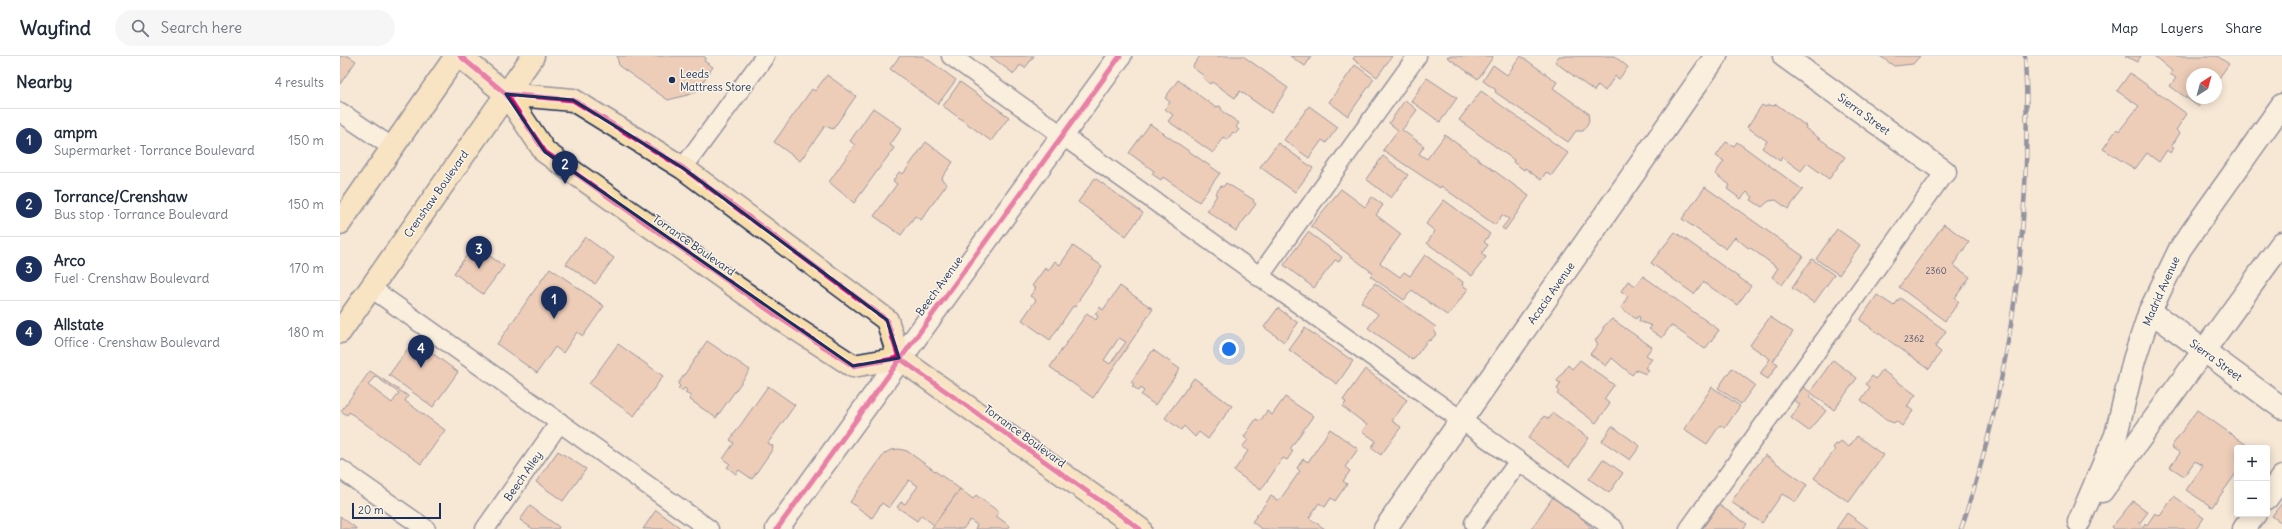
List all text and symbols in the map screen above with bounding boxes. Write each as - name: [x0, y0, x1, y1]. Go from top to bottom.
- search box: [115, 10, 395, 46]
- text: Wayfind: [20, 16, 91, 40]
- icon: search: [129, 17, 151, 39]
- text: Search here: [161, 18, 242, 37]
- text: Map: [2111, 19, 2138, 37]
- text: Layers: [2160, 19, 2203, 37]
- text: Share: [2225, 19, 2262, 37]
- place label: Leeds Mattress Store: [680, 67, 751, 94]
- north arrow: [2186, 68, 2222, 104]
- text: Nearby: [16, 71, 72, 93]
- text: 4 results: [275, 74, 324, 91]
- marker: Leeds Mattress Store: [667, 75, 677, 85]
- street label: Sierra Street: [1835, 90, 1893, 138]
- text: ampm: [54, 123, 97, 142]
- text: 1: [26, 132, 32, 149]
- text: 150 m: [288, 132, 324, 149]
- text: Supermarket · Torrance Boulevard: [54, 142, 255, 159]
- street label: Crenshaw Boulevard: [401, 147, 472, 240]
- pin: 2: [552, 151, 578, 184]
- text: Torrance/Crenshaw: [54, 187, 188, 206]
- text: 2: [25, 196, 33, 213]
- text: 150 m: [288, 196, 324, 213]
- text: Bus stop · Torrance Boulevard: [54, 206, 228, 223]
- street label: Torrance Boulevard: [650, 211, 738, 279]
- pin: 3: [466, 236, 492, 269]
- text: Arco: [54, 251, 86, 270]
- street label: Beech Avenue: [913, 253, 965, 319]
- street label: Madrid Avenue: [2139, 254, 2183, 328]
- street label: Acacia Avenue: [1524, 259, 1578, 327]
- text: 3: [25, 260, 33, 277]
- text: 170 m: [289, 260, 324, 277]
- house number: 2360: [1925, 265, 1947, 276]
- text: Fuel · Crenshaw Boulevard: [54, 270, 209, 287]
- pin: 1: [541, 286, 567, 319]
- text: Allstate: [54, 315, 104, 334]
- text: 4: [25, 324, 33, 341]
- text: 180 m: [288, 324, 324, 341]
- house number: 2362: [1904, 333, 1924, 344]
- text: Office · Crenshaw Boulevard: [54, 334, 220, 351]
- pin: 4: [408, 335, 434, 368]
- street label: Sierra Street: [2187, 336, 2245, 384]
- your location: [1219, 339, 1239, 359]
- street label: Torrance Boulevard: [982, 402, 1069, 471]
- map controls: [2234, 445, 2270, 517]
- button: +: [2234, 445, 2270, 481]
- street label: Beech Alley: [501, 448, 545, 504]
- button: −: [2234, 481, 2270, 517]
- scale bar: [352, 501, 441, 520]
- text: 20 m: [358, 503, 384, 517]

